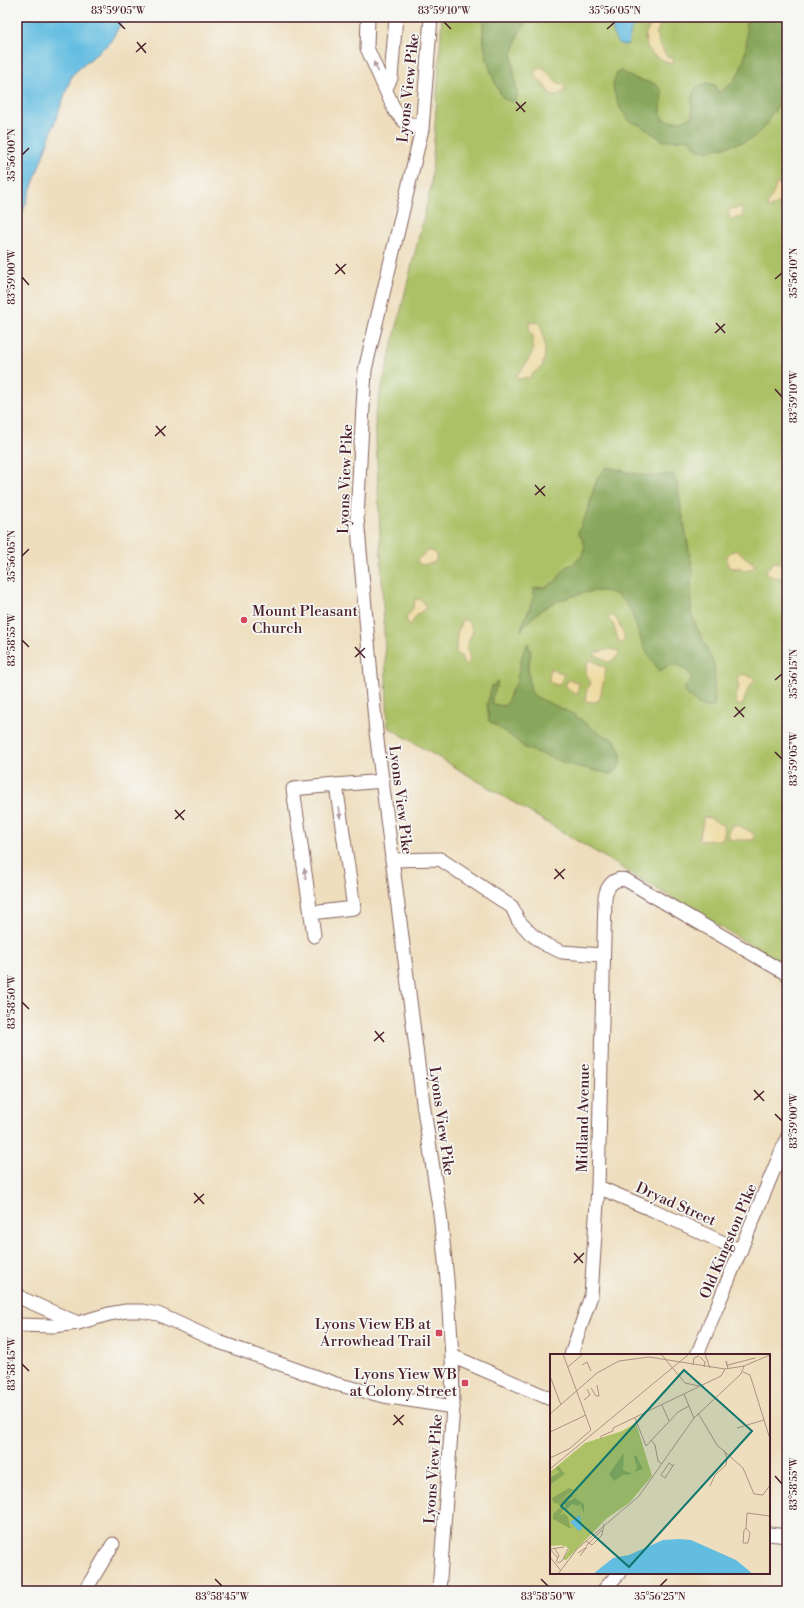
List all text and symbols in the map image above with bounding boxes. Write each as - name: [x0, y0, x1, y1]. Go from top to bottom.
- text: 83°59'05"W: [91, 5, 146, 17]
- text: 83°59'10"W: [418, 5, 471, 17]
- text: 35°56'05"N: [589, 5, 642, 17]
- street label: Lyons View Pike: [393, 32, 424, 144]
- one-way arrow: [373, 62, 379, 73]
- text: 35°56'00"N: [6, 128, 18, 182]
- text: 35°56'10"N: [788, 247, 800, 298]
- text: 83°59'00"W: [6, 248, 18, 305]
- text: 83°59'10"W: [788, 370, 800, 423]
- street label: Lyons View Pike: [334, 424, 357, 534]
- text: 35°56'05"N: [6, 529, 18, 582]
- place label: Mount Pleasant Church: [252, 602, 359, 638]
- text: 83°58'55"W: [6, 612, 18, 667]
- marker: Mount Pleasant Church: [239, 615, 249, 625]
- text: 35°56'15"N: [788, 649, 800, 699]
- text: 83°59'05"W: [788, 731, 800, 786]
- street label: Lyons View Pike: [384, 744, 417, 856]
- one-way arrow: [337, 807, 343, 819]
- one-way arrow: [302, 868, 308, 880]
- text: 83°58'50"W: [6, 974, 18, 1029]
- street label: Midland Avenue: [573, 1063, 594, 1173]
- street label: Lyons View Pike: [424, 1065, 459, 1177]
- text: 83°59'00"W: [788, 1092, 800, 1149]
- street label: Dryad Street: [633, 1178, 719, 1231]
- street label: Old Kingston Pike: [696, 1181, 761, 1302]
- place label: Lyons View EB at Arrowhead Trail: [315, 1315, 432, 1351]
- marker: Lyons View EB at Arrowhead Trail: [434, 1328, 444, 1338]
- text: 83°58'45"W: [6, 1336, 18, 1391]
- inset map: [550, 1354, 770, 1574]
- place label: Lyons Yiew WB at Colony Street: [349, 1365, 458, 1401]
- marker: Lyons Yiew WB at Colony Street: [460, 1378, 470, 1388]
- street label: Lyons View Pike: [420, 1414, 447, 1525]
- text: 83°58'55"W: [788, 1456, 800, 1511]
- text: 83°58'45"W: [195, 1591, 250, 1603]
- text: 83°58'50"W: [521, 1591, 576, 1603]
- text: 35°56'25"N: [634, 1591, 686, 1603]

